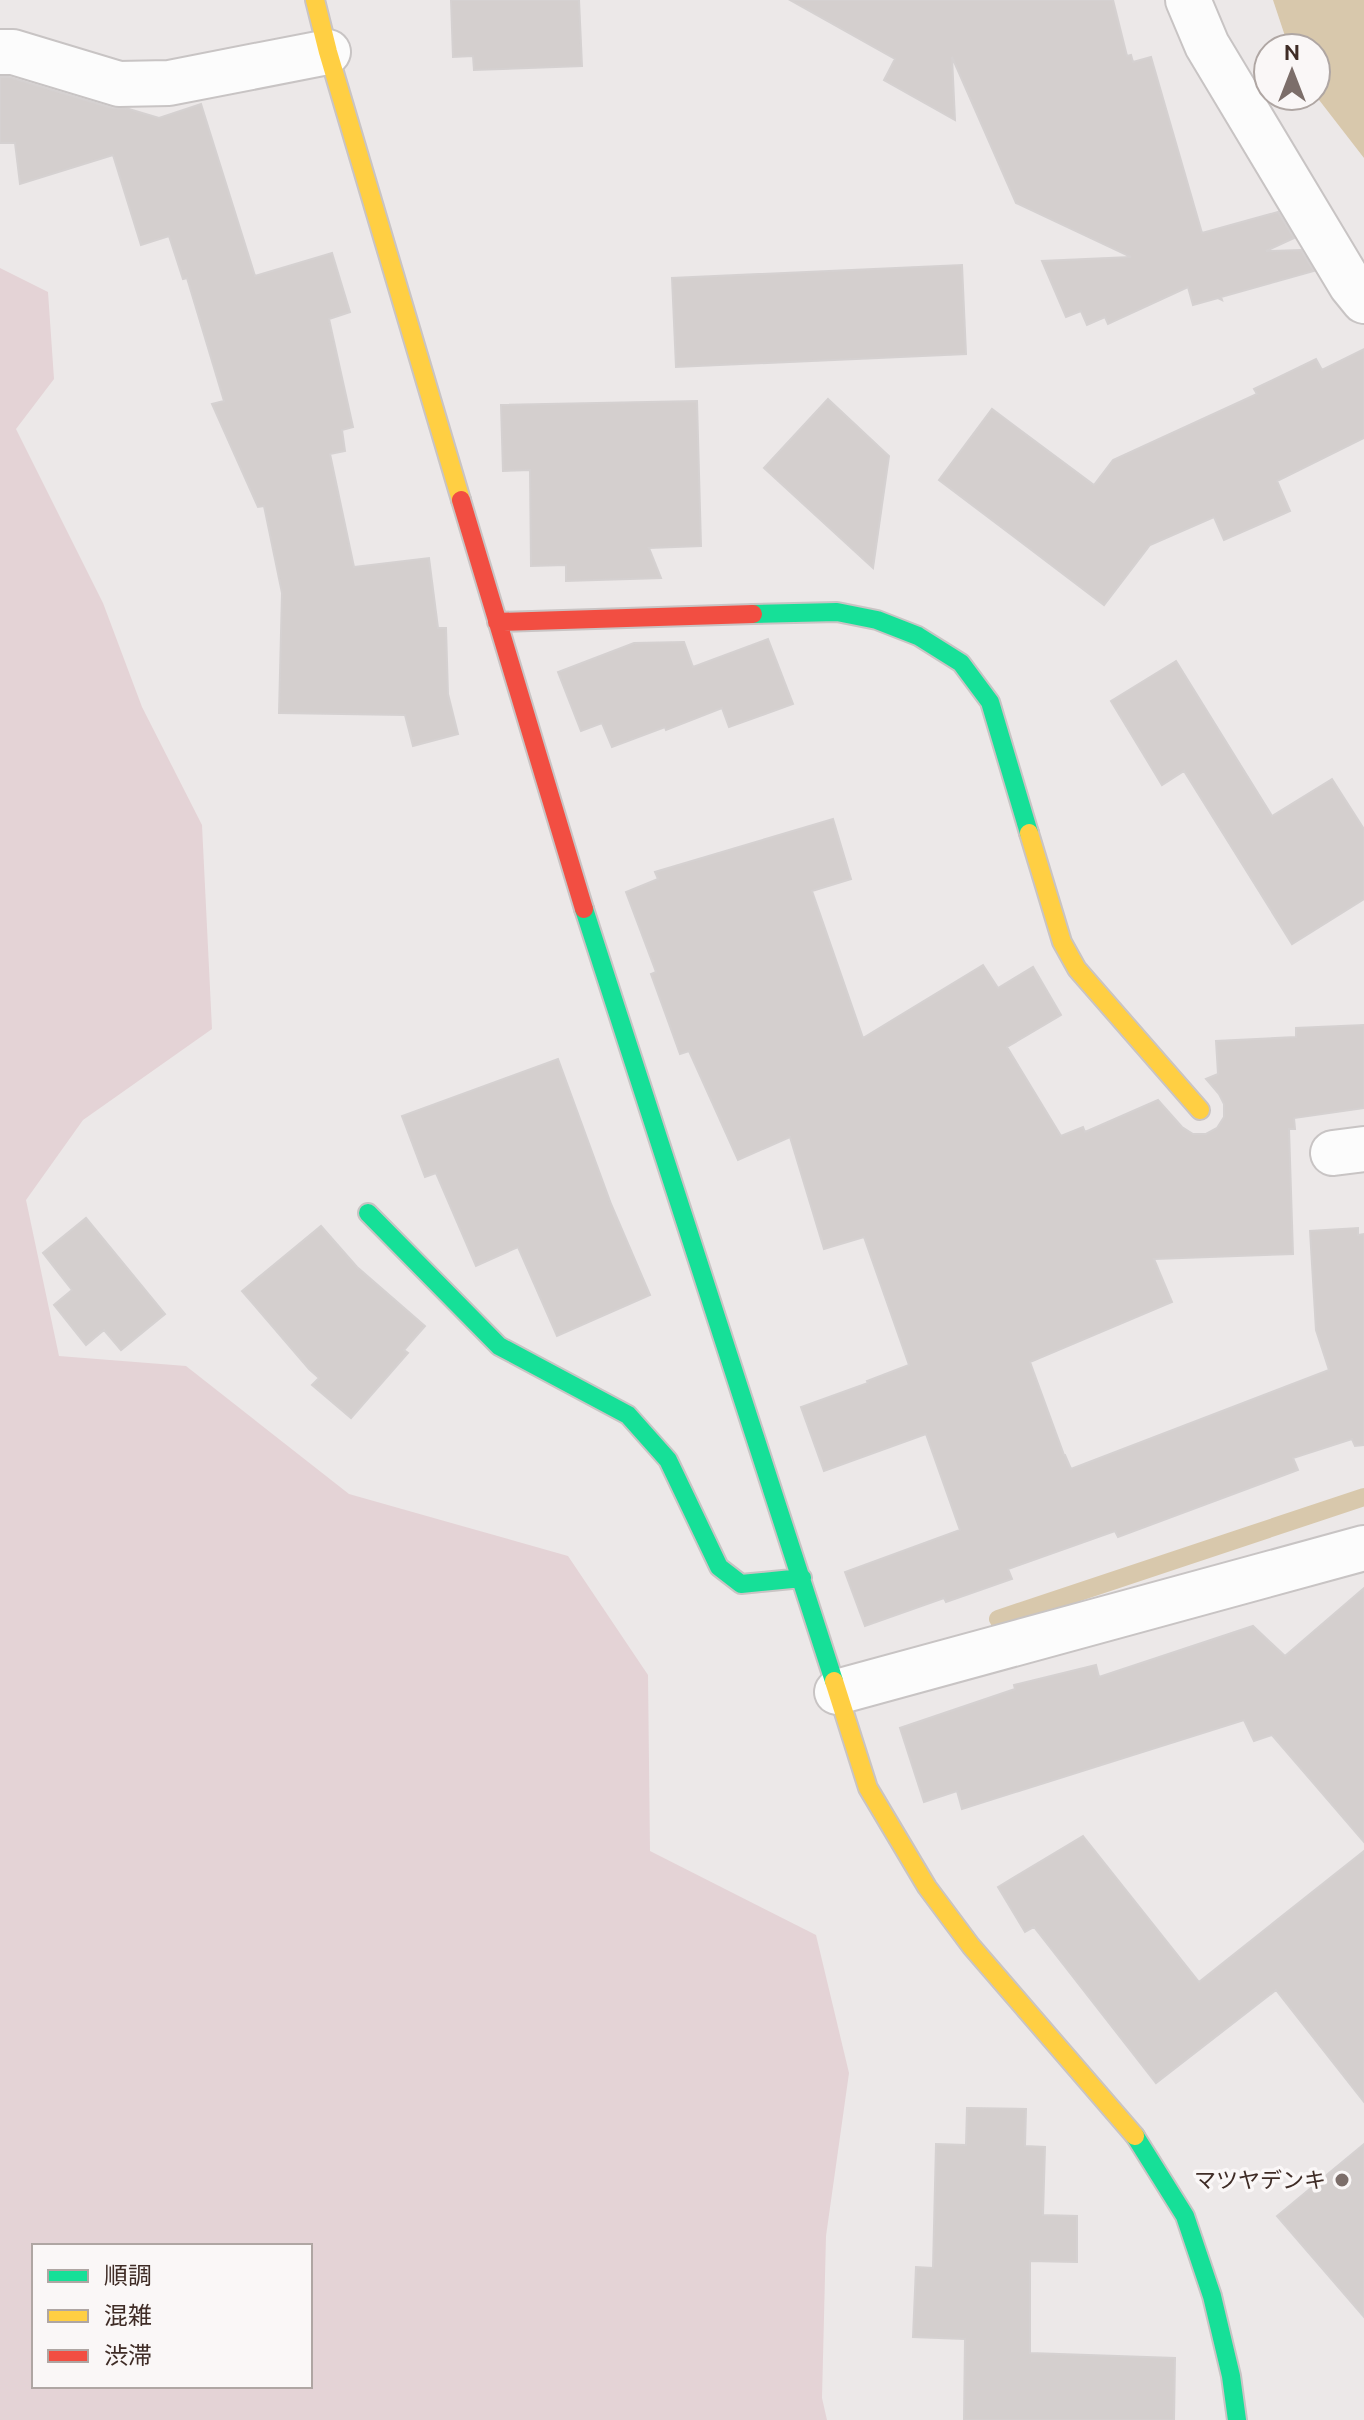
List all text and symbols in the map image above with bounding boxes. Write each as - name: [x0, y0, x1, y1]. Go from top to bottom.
- north arrow: [1252, 32, 1332, 112]
- text: N: [1284, 39, 1300, 64]
- place label: マツヤデンキ: [1194, 2167, 1326, 2192]
- marker: マツヤデンキ: [1333, 2171, 1351, 2189]
- legend: [32, 2244, 312, 2388]
- text: 順調: [104, 2262, 152, 2289]
- text: 混雑: [104, 2302, 152, 2329]
- text: 渋滞: [104, 2342, 152, 2369]

